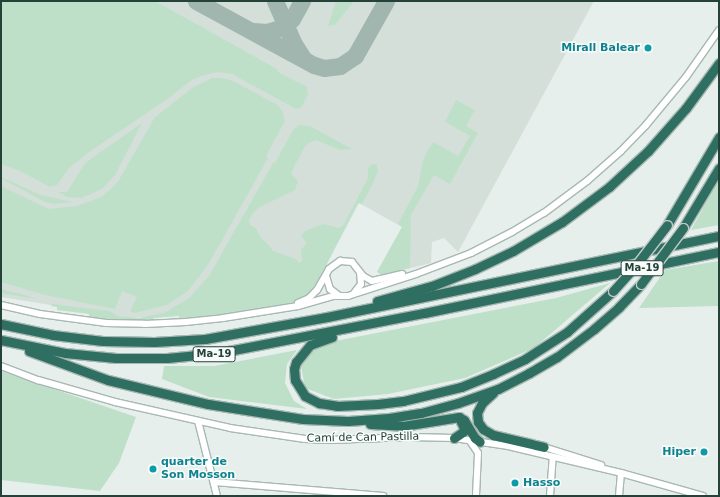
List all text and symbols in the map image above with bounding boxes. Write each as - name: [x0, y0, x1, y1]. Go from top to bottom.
- place label: Mirall Balear: [561, 41, 640, 55]
- marker: Mirall Balear: [643, 43, 653, 53]
- road number: Ma-19: [620, 260, 664, 276]
- road number: Ma-19: [192, 346, 236, 362]
- street label: Camí de Can Pastilla: [307, 430, 419, 446]
- place label: Hiper: [662, 445, 696, 459]
- marker: Hiper: [699, 447, 709, 457]
- place label: quarter de Son Mosson: [161, 456, 235, 482]
- marker: quarter de Son Mosson: [148, 464, 158, 474]
- place label: Hasso: [523, 476, 560, 490]
- marker: Hasso: [510, 478, 520, 488]

